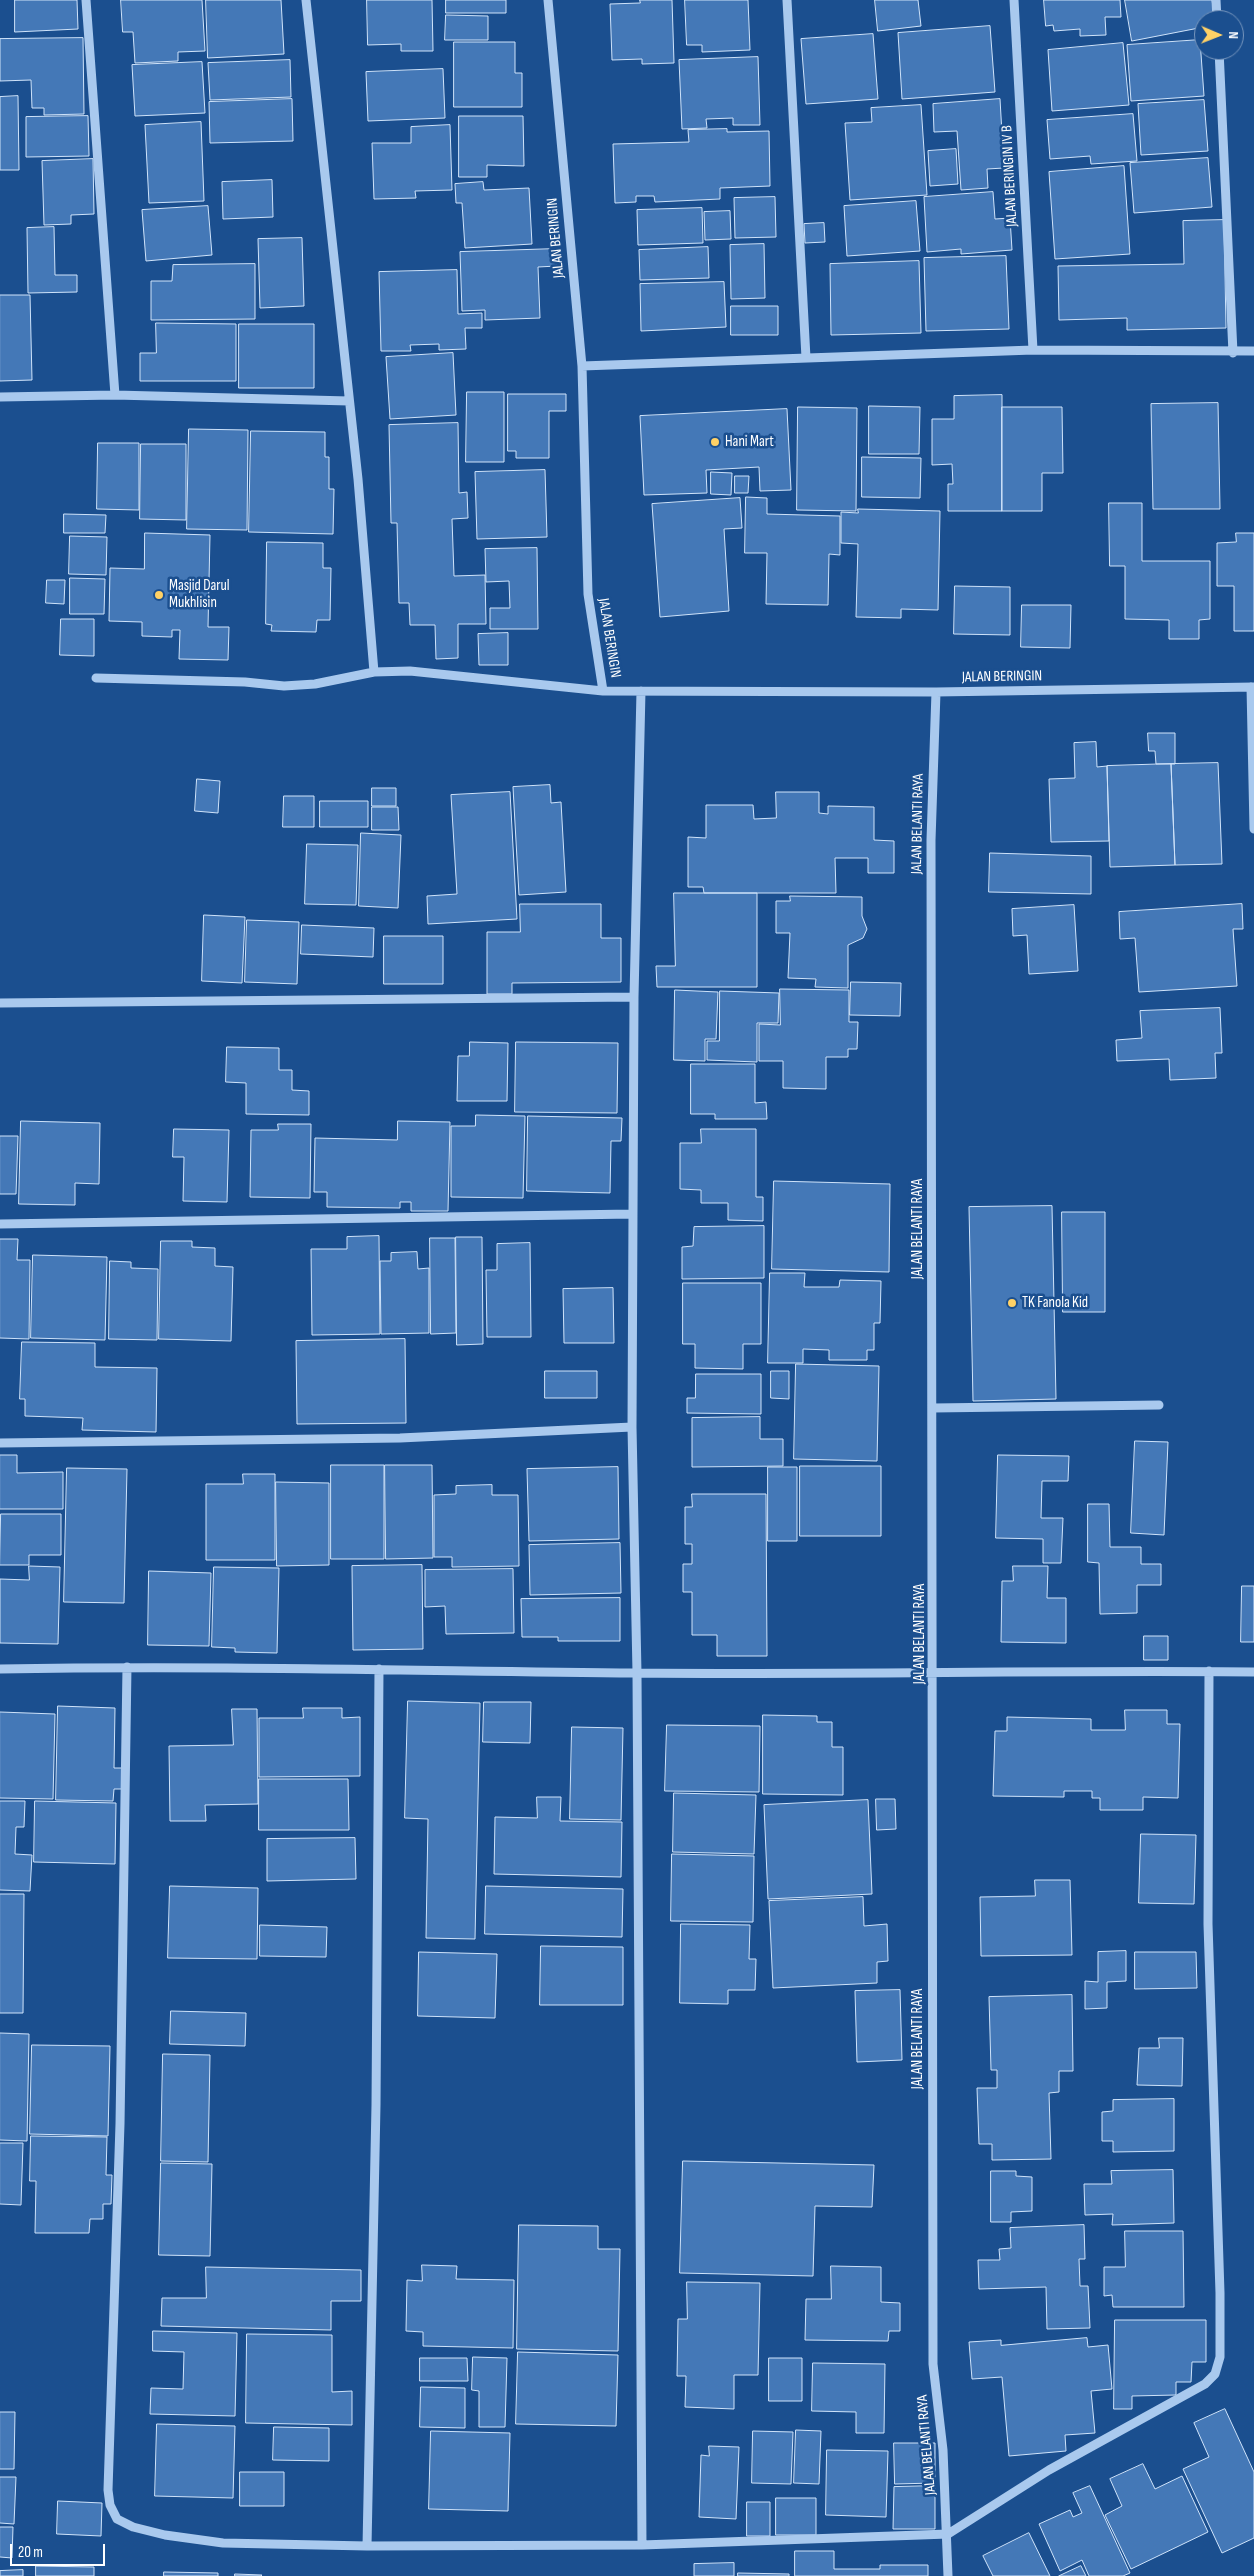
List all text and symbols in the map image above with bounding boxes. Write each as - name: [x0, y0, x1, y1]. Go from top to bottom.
- north arrow: [1194, 10, 1244, 60]
- text: N: [1225, 31, 1242, 39]
- street label: JALAN BERINGIN IV B: [998, 125, 1022, 227]
- street label: JALAN BERINGIN: [544, 197, 568, 279]
- place label: Hani Mart: [725, 433, 774, 451]
- marker: Hani Mart: [709, 436, 721, 448]
- place label: Masjid Darul Mukhlisin: [169, 577, 230, 612]
- marker: Masjid Darul Mukhlisin: [153, 589, 165, 601]
- street label: JALAN BERINGIN: [594, 597, 624, 679]
- street label: JALAN BERINGIN: [962, 667, 1042, 687]
- street label: JALAN BELANTI RAYA: [908, 774, 928, 874]
- street label: JALAN BELANTI RAYA: [909, 1179, 927, 1279]
- place label: TK Fanola Kid: [1022, 1294, 1088, 1312]
- marker: TK Fanola Kid: [1006, 1297, 1018, 1309]
- street label: JALAN BELANTI RAYA: [911, 1584, 929, 1684]
- street label: JALAN BELANTI RAYA: [909, 1989, 927, 2089]
- street label: JALAN BELANTI RAYA: [914, 2394, 940, 2496]
- scale bar: [12, 2534, 108, 2566]
- text: 20 m: [18, 2543, 43, 2562]

